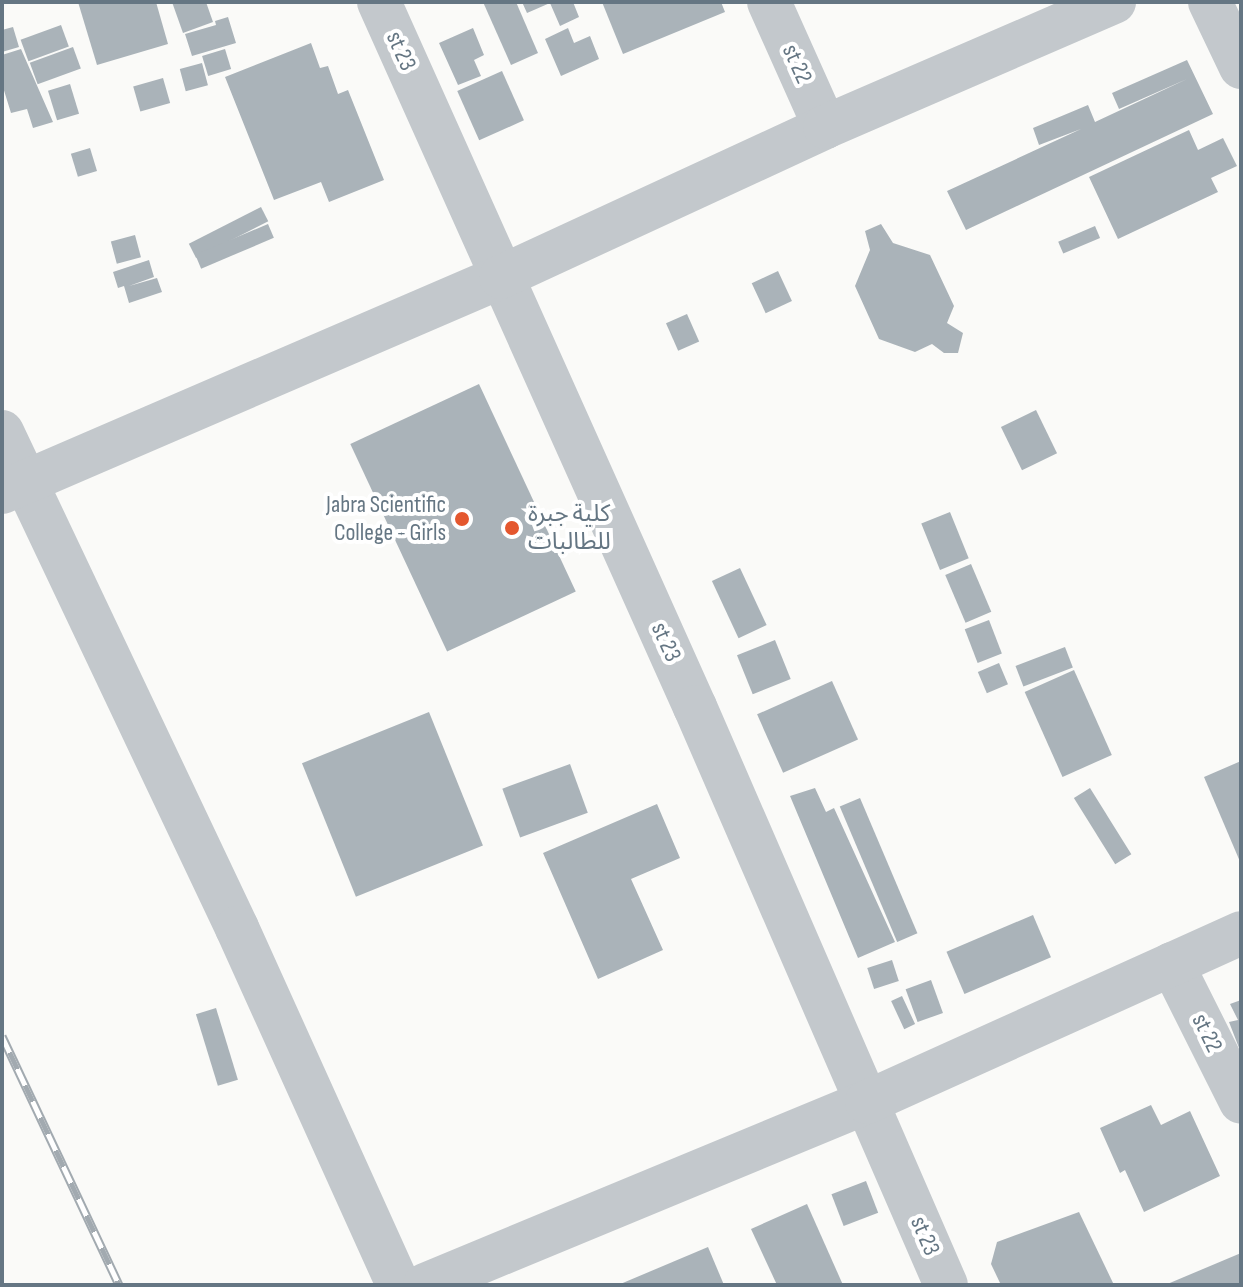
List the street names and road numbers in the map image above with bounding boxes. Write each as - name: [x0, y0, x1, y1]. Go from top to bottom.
- street label: st 23: [380, 27, 422, 75]
- street label: st 22: [776, 40, 818, 88]
- street label: st 23: [645, 618, 687, 666]
- street label: st 22: [1185, 1009, 1229, 1057]
- street label: st 23: [904, 1212, 946, 1260]

